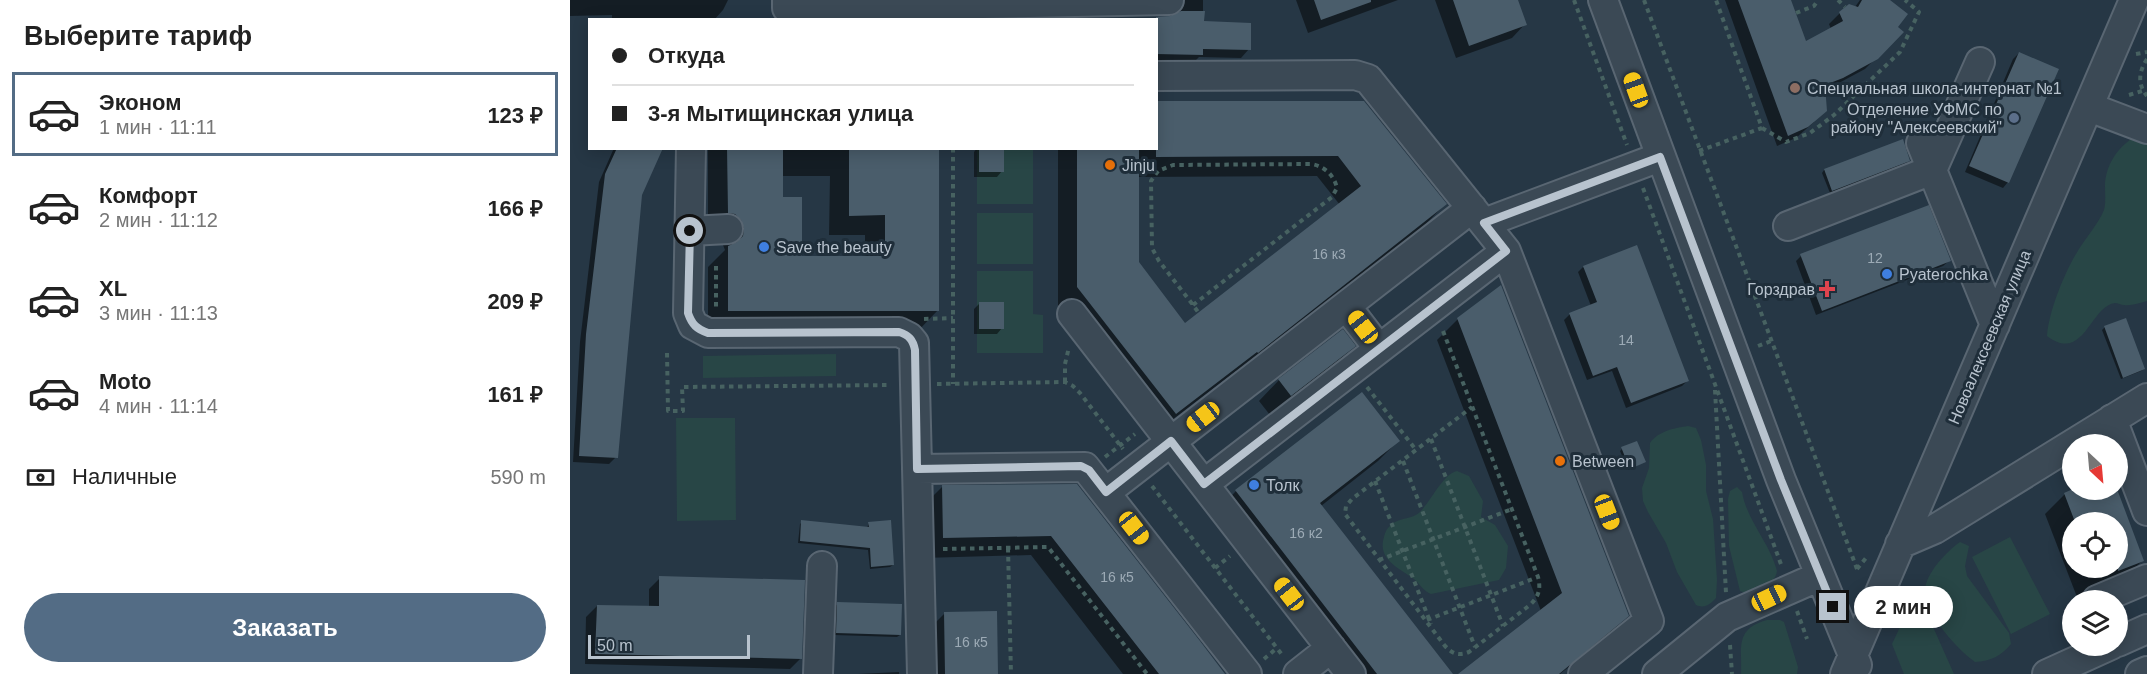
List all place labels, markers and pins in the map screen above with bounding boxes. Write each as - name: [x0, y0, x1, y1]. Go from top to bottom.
- place label: Специальная школа-интернат №1: [1807, 80, 2062, 97]
- marker: Специальная школа-интернат №1: [1788, 81, 1802, 95]
- place label: Отделение УФМС по району "Алексеевский": [1831, 101, 2002, 136]
- marker: Отделение УФМС по району "Алексеевский": [2007, 111, 2021, 125]
- place label: Jinju: [1122, 157, 1155, 174]
- marker: Jinju: [1103, 158, 1117, 172]
- place label: Save the beauty: [776, 239, 892, 256]
- marker: Save the beauty: [757, 240, 771, 254]
- place label: Pyaterochka: [1899, 266, 1988, 283]
- marker: Pyaterochka: [1880, 267, 1894, 281]
- place label: Горздрав: [1747, 281, 1815, 298]
- marker: Горздрав: [1820, 282, 1834, 296]
- place label: Between: [1572, 453, 1634, 470]
- marker: Between: [1553, 454, 1567, 468]
- place label: Толк: [1266, 477, 1300, 494]
- marker: Толк: [1247, 478, 1261, 492]

